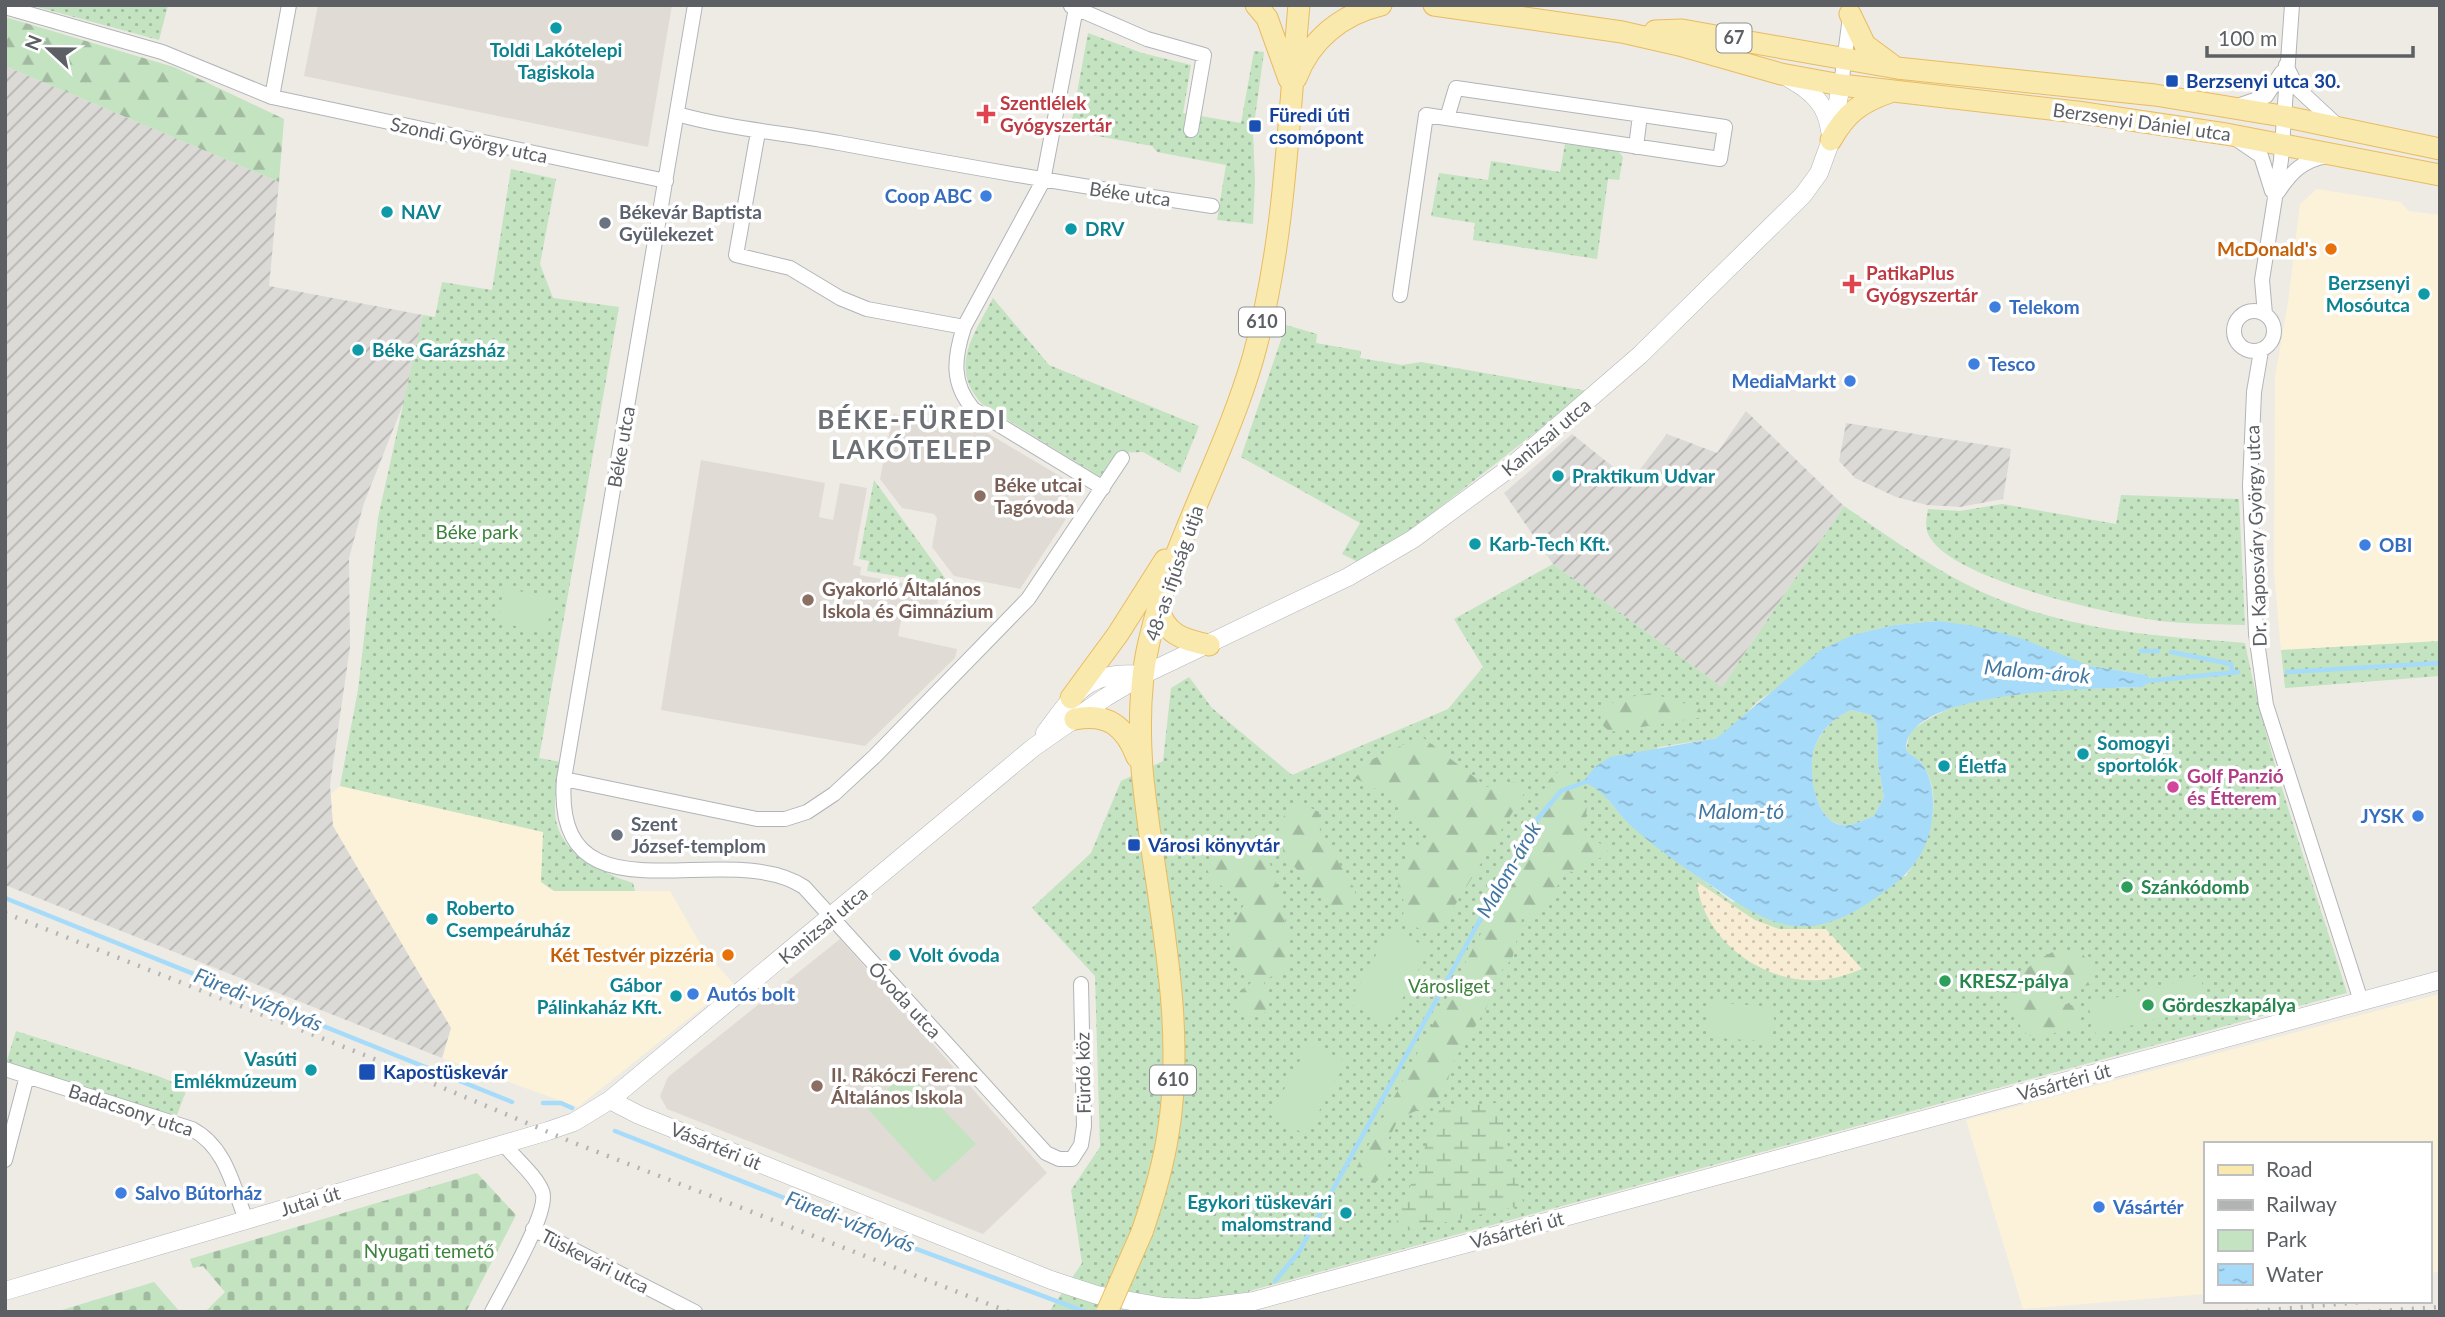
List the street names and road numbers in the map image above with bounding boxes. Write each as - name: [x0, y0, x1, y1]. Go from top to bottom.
- road number: 67: [1716, 24, 1752, 52]
- street label: Berzsenyi Dániel utca: [2052, 98, 2233, 145]
- street label: Szondi György utca: [388, 112, 550, 167]
- street label: Béke utca: [1088, 176, 1172, 211]
- road number: 610: [1239, 308, 1285, 336]
- street label: Kanizsai utca: [1497, 393, 1595, 480]
- street label: Béke utca: [602, 405, 639, 489]
- street label: Dr. Kaposváry György utca: [2240, 425, 2271, 647]
- street label: 48-as ifjúság útja: [1140, 502, 1207, 643]
- street label: Kanizsai utca: [774, 881, 872, 968]
- street label: Óvoda utca: [864, 957, 947, 1043]
- street label: Fürdő köz: [1070, 1032, 1095, 1114]
- street label: Vásártéri út: [2015, 1058, 2113, 1105]
- road number: 610: [1150, 1065, 1196, 1094]
- street label: Badacsony utca: [66, 1078, 197, 1141]
- street label: Vásártéri út: [667, 1117, 765, 1174]
- street label: Jutai út: [277, 1180, 343, 1221]
- street label: Vásártéri út: [1468, 1206, 1566, 1253]
- street label: Tüskevári utca: [537, 1223, 653, 1298]

